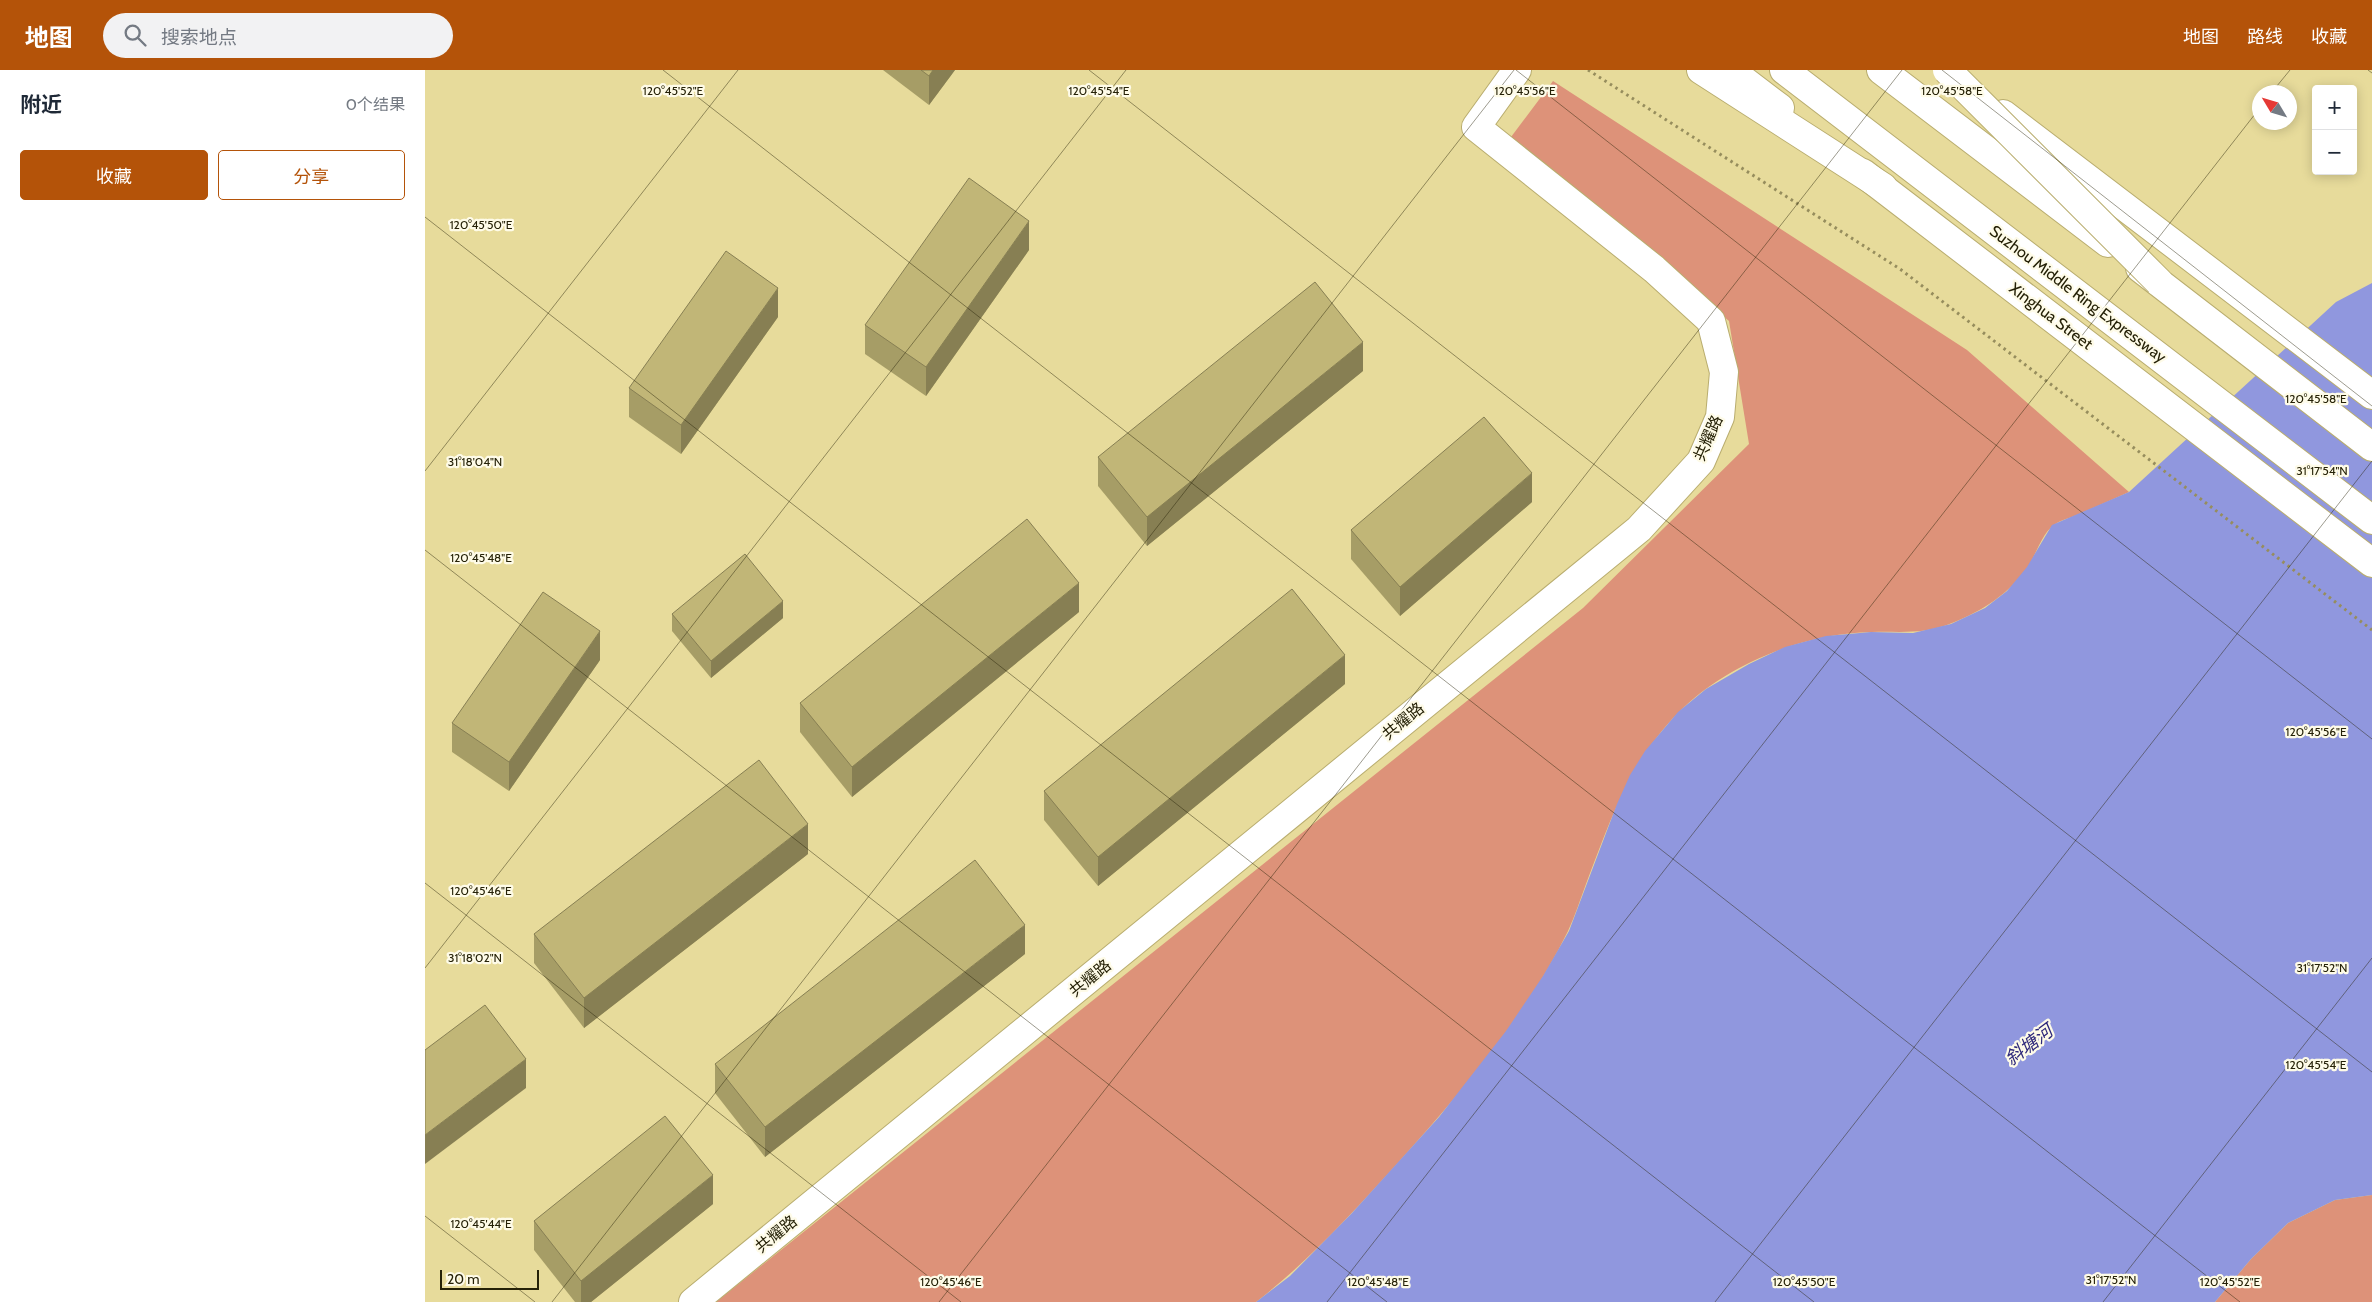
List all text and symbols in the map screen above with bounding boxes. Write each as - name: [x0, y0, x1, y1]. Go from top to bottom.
- search box: [103, 13, 453, 58]
- icon: search: [121, 21, 149, 49]
- text: 地图: [25, 23, 73, 52]
- text: 搜索地点: [161, 26, 237, 49]
- text: 地图: [2183, 26, 2219, 48]
- text: 路线: [2247, 26, 2283, 48]
- text: 收藏: [2311, 26, 2347, 48]
- text: 120°45'52"E: [643, 83, 704, 98]
- text: 120°45'54"E: [1068, 83, 1130, 98]
- text: 120°45'56"E: [1494, 83, 1556, 98]
- text: 120°45'58"E: [1921, 83, 1983, 98]
- north arrow: [2252, 85, 2297, 130]
- map controls: [2312, 85, 2357, 175]
- button: +: [2312, 85, 2357, 130]
- text: 附近: [20, 92, 62, 117]
- text: 0个结果: [346, 95, 405, 114]
- button: −: [2312, 130, 2357, 175]
- button: 收藏: [20, 150, 208, 200]
- button: 分享: [218, 150, 405, 200]
- text: 120°45'50"E: [450, 217, 513, 232]
- street label: Suzhou Middle Ring Expressway: [1986, 221, 2170, 367]
- street label: Xinghua Street: [2006, 278, 2097, 354]
- text: 120°45'58"E: [2285, 391, 2347, 406]
- street label: 共耀路: [1690, 412, 1726, 464]
- text: 31°18'04"N: [448, 454, 502, 469]
- text: 31°17'54"N: [2296, 463, 2348, 478]
- text: 120°45'48"E: [450, 550, 512, 565]
- street label: 共耀路: [1378, 699, 1428, 743]
- text: 120°45'56"E: [2285, 724, 2347, 739]
- text: 120°45'46"E: [450, 883, 512, 898]
- text: 31°18'02"N: [448, 950, 502, 965]
- street label: 共耀路: [1065, 956, 1115, 1000]
- text: 31°17'52"N: [2296, 960, 2348, 975]
- water label: 斜塘河: [2001, 1018, 2060, 1070]
- text: 120°45'54"E: [2285, 1057, 2347, 1072]
- street label: 共耀路: [751, 1212, 801, 1256]
- text: 120°45'44"E: [450, 1216, 512, 1231]
- scale bar: [440, 1267, 539, 1290]
- text: 20 m: [447, 1270, 480, 1288]
- text: 31°17'52"N: [2085, 1272, 2137, 1287]
- text: 120°45'46"E: [920, 1274, 982, 1289]
- text: 120°45'48"E: [1347, 1274, 1409, 1289]
- text: 120°45'50"E: [1773, 1274, 1836, 1289]
- text: 120°45'52"E: [2200, 1274, 2261, 1289]

